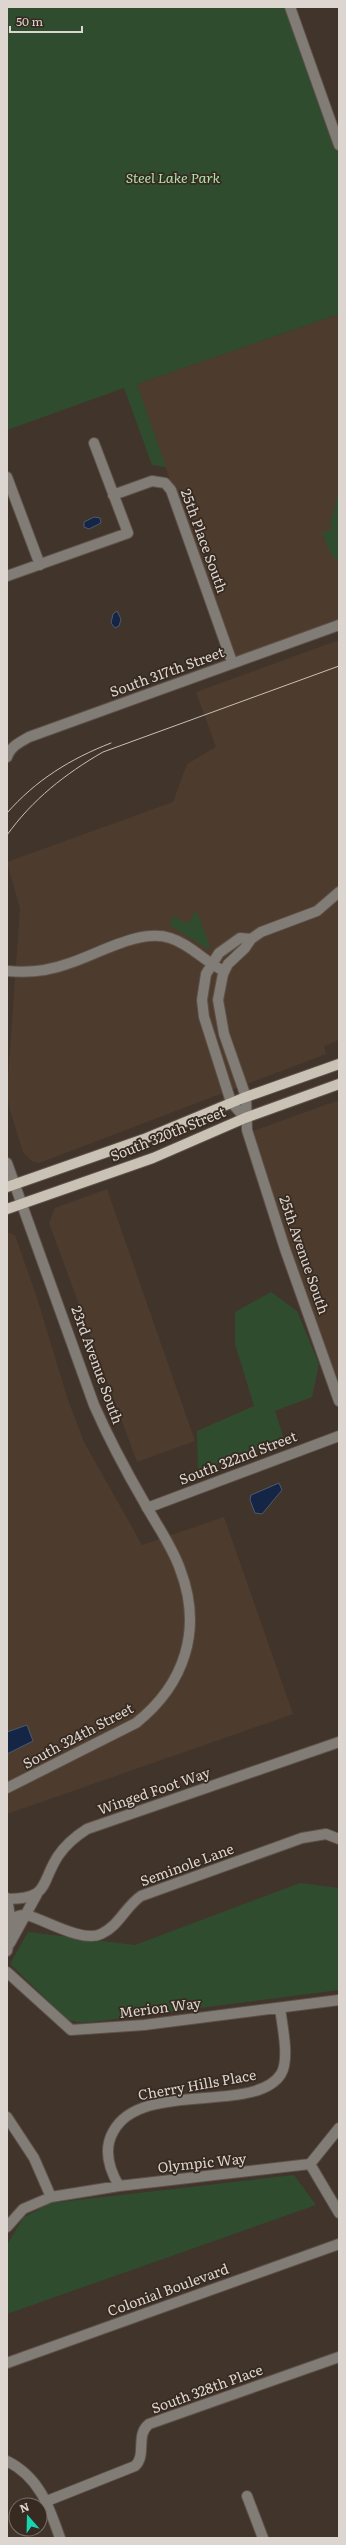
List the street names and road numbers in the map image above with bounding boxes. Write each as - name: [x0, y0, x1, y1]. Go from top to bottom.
- street label: 25th Place South: [177, 486, 233, 595]
- street label: South 317th Street: [107, 641, 227, 701]
- street label: South 320th Street: [107, 1101, 229, 1165]
- street label: 25th Avenue South: [275, 1193, 335, 1316]
- street label: 23rd Avenue South: [67, 1303, 129, 1427]
- street label: South 322nd Street: [176, 1425, 300, 1489]
- street label: South 324th Street: [19, 1697, 137, 1773]
- street label: Winged Foot Way: [95, 1761, 213, 1819]
- street label: Seminole Lane: [137, 1838, 236, 1890]
- street label: Merion Way: [118, 1992, 203, 2022]
- street label: Cherry Hills Place: [136, 2064, 258, 2104]
- street label: Olympic Way: [156, 2147, 248, 2177]
- street label: Colonial Boulevard: [104, 2258, 232, 2320]
- street label: South 328th Place: [148, 2359, 265, 2417]

